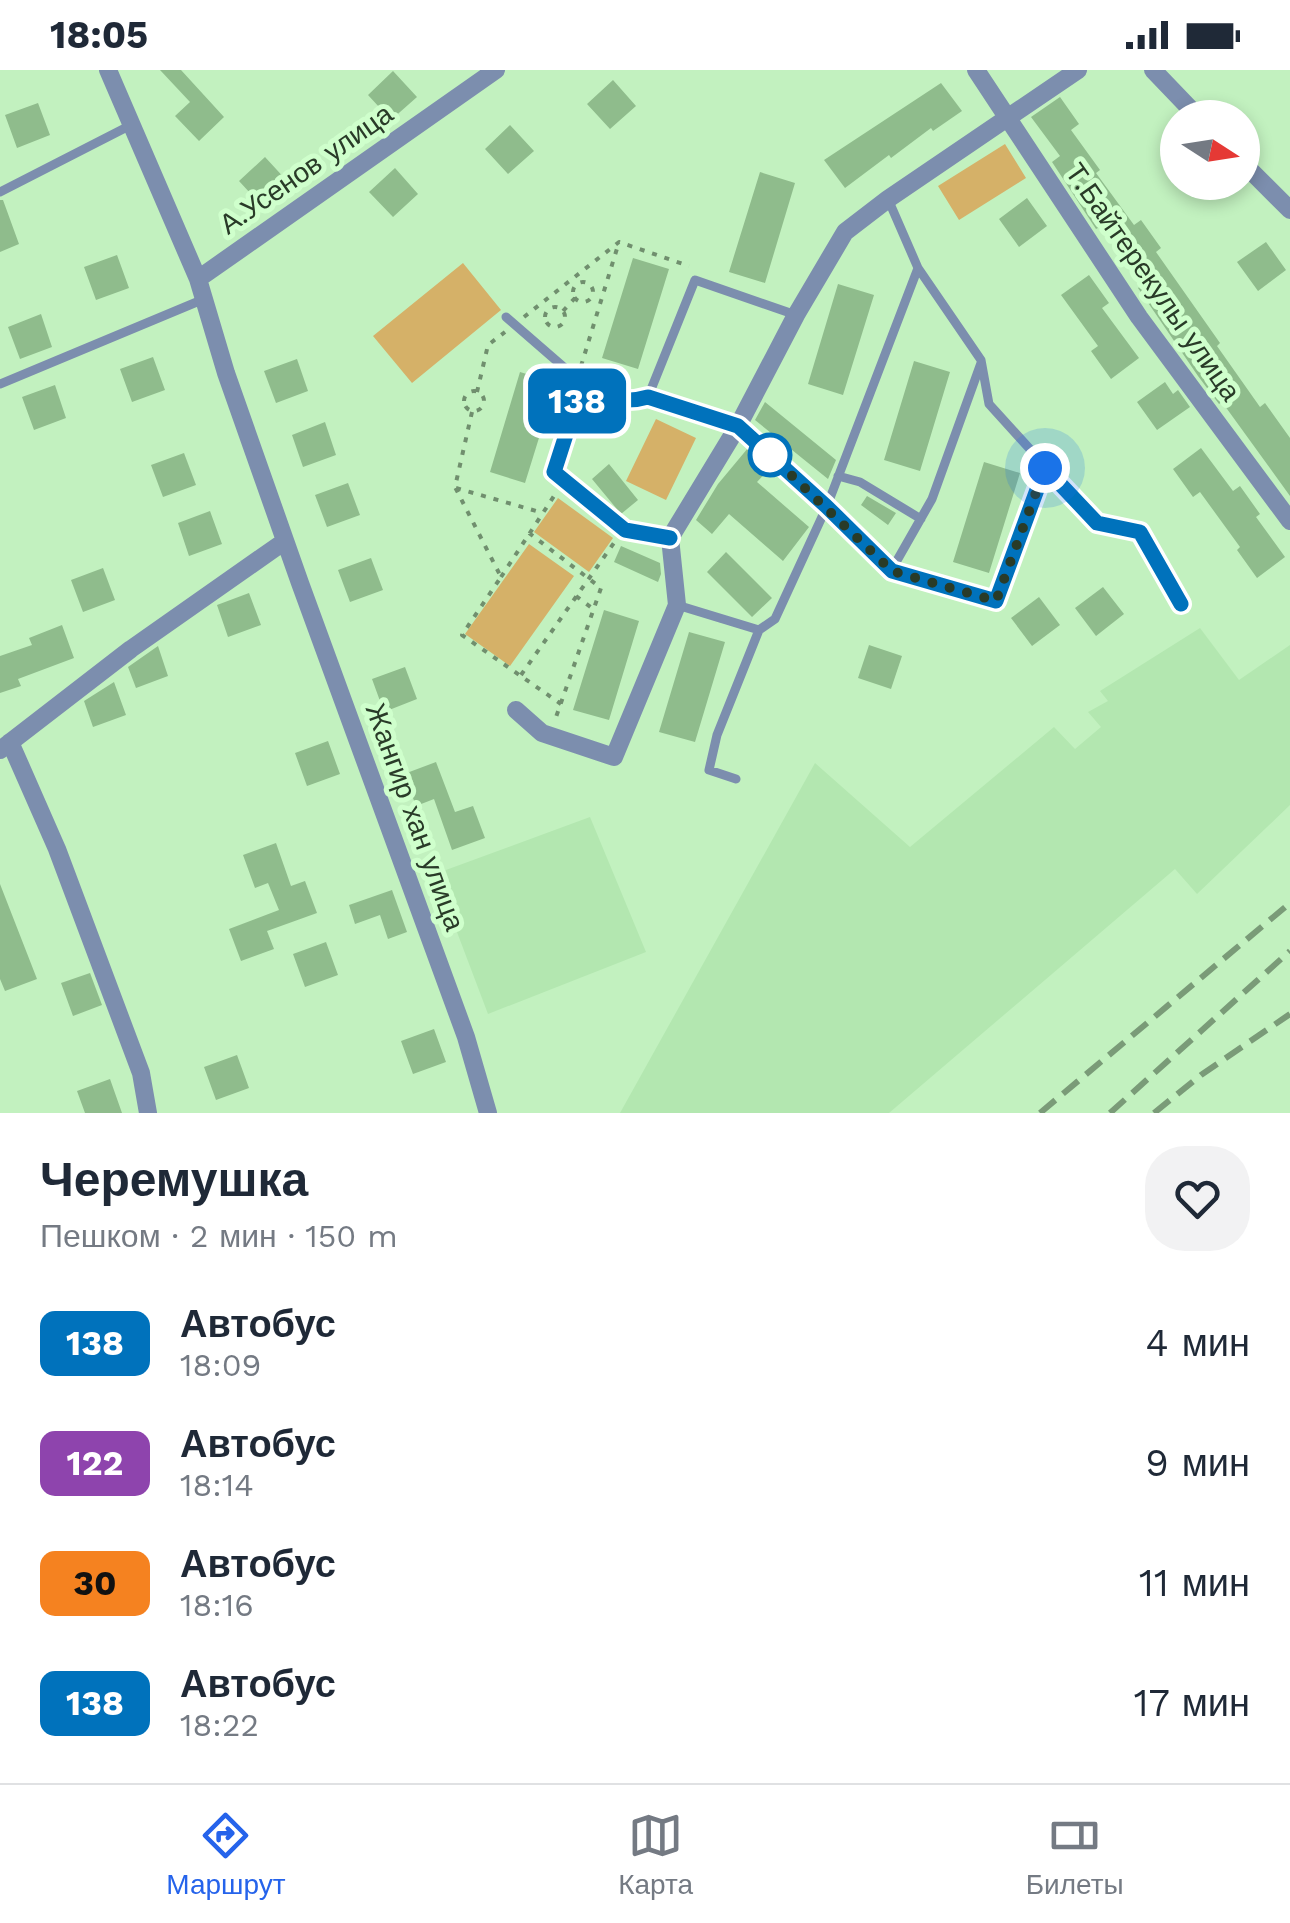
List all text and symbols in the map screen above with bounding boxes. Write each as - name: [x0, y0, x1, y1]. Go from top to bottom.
- text: 18:05: [50, 13, 148, 57]
- street label: А.Усенов улица: [213, 97, 399, 241]
- north arrow: [1160, 100, 1260, 200]
- map controls: [1160, 100, 1260, 200]
- street label: Т.Байтерекулы улица: [1059, 157, 1248, 407]
- line badge: 138: [520, 368, 634, 434]
- text: 138: [548, 380, 606, 422]
- unlabelled marker: [749, 434, 791, 476]
- your location: [1020, 443, 1070, 493]
- street label: Жангир хан улица: [359, 699, 472, 936]
- button: heart: [1145, 1146, 1250, 1251]
- text: Черемушка: [40, 1151, 308, 1208]
- text: Пешком · 2 мин · 150 m: [40, 1217, 398, 1255]
- text: Автобус: [180, 1302, 336, 1346]
- text: 4 мин: [1145, 1321, 1250, 1365]
- text: 138: [66, 1322, 124, 1364]
- text: 18:09: [180, 1346, 261, 1384]
- text: Автобус: [180, 1422, 336, 1466]
- text: 9 мин: [1145, 1441, 1250, 1485]
- text: 122: [67, 1442, 123, 1484]
- text: 18:14: [180, 1466, 254, 1504]
- text: Автобус: [180, 1542, 336, 1586]
- text: 11 мин: [1139, 1561, 1250, 1605]
- text: 30: [73, 1562, 117, 1604]
- text: 18:16: [180, 1586, 254, 1624]
- text: Автобус: [180, 1662, 336, 1706]
- text: 17 мин: [1134, 1681, 1250, 1725]
- text: 138: [66, 1682, 124, 1724]
- text: 18:22: [180, 1706, 259, 1744]
- tab: Маршрут: [166, 1808, 286, 1901]
- tab: Карта: [618, 1808, 693, 1901]
- tab: Билеты: [1026, 1808, 1124, 1901]

